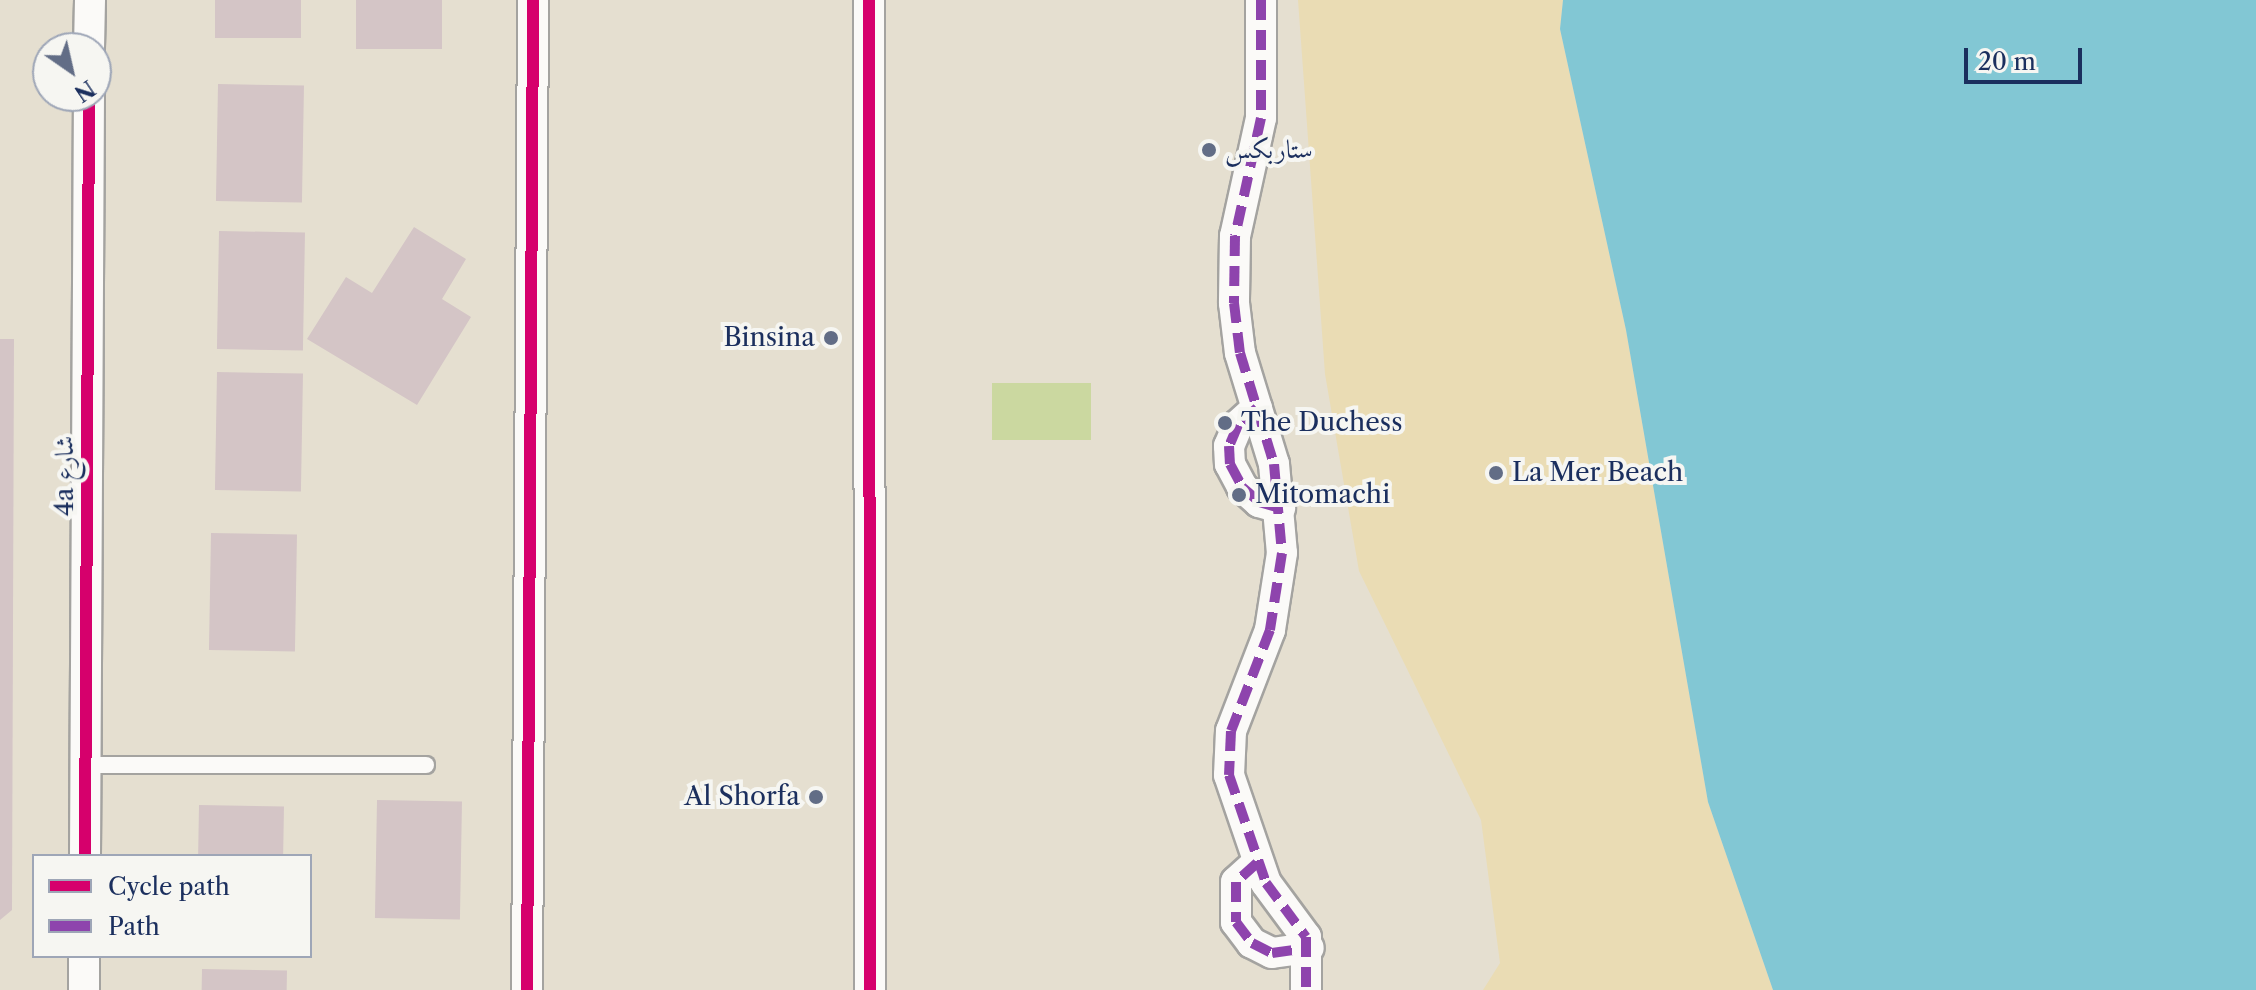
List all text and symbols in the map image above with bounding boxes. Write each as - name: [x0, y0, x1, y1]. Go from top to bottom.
- north arrow: [32, 32, 112, 112]
- scale bar: [1968, 32, 2086, 82]
- text: 20 m: [1978, 47, 2036, 76]
- text: N: [69, 74, 100, 107]
- place label: ستاربكس: [1225, 134, 1313, 166]
- marker: ستاربكس: [1200, 141, 1218, 159]
- place label: Binsina: [724, 322, 815, 354]
- marker: Binsina: [822, 329, 840, 347]
- place label: The Duchess: [1241, 407, 1402, 439]
- marker: The Duchess: [1216, 414, 1234, 432]
- street label: 4a شارع: [49, 436, 81, 516]
- place label: La Mer Beach: [1512, 457, 1684, 489]
- marker: La Mer Beach: [1487, 464, 1505, 482]
- place label: Mitomachi: [1255, 479, 1390, 511]
- marker: Mitomachi: [1230, 486, 1248, 504]
- place label: Al Shorfa: [684, 781, 800, 813]
- marker: Al Shorfa: [807, 788, 825, 806]
- legend: [32, 854, 312, 958]
- text: Cycle path: [108, 872, 230, 901]
- text: Path: [108, 912, 160, 941]

